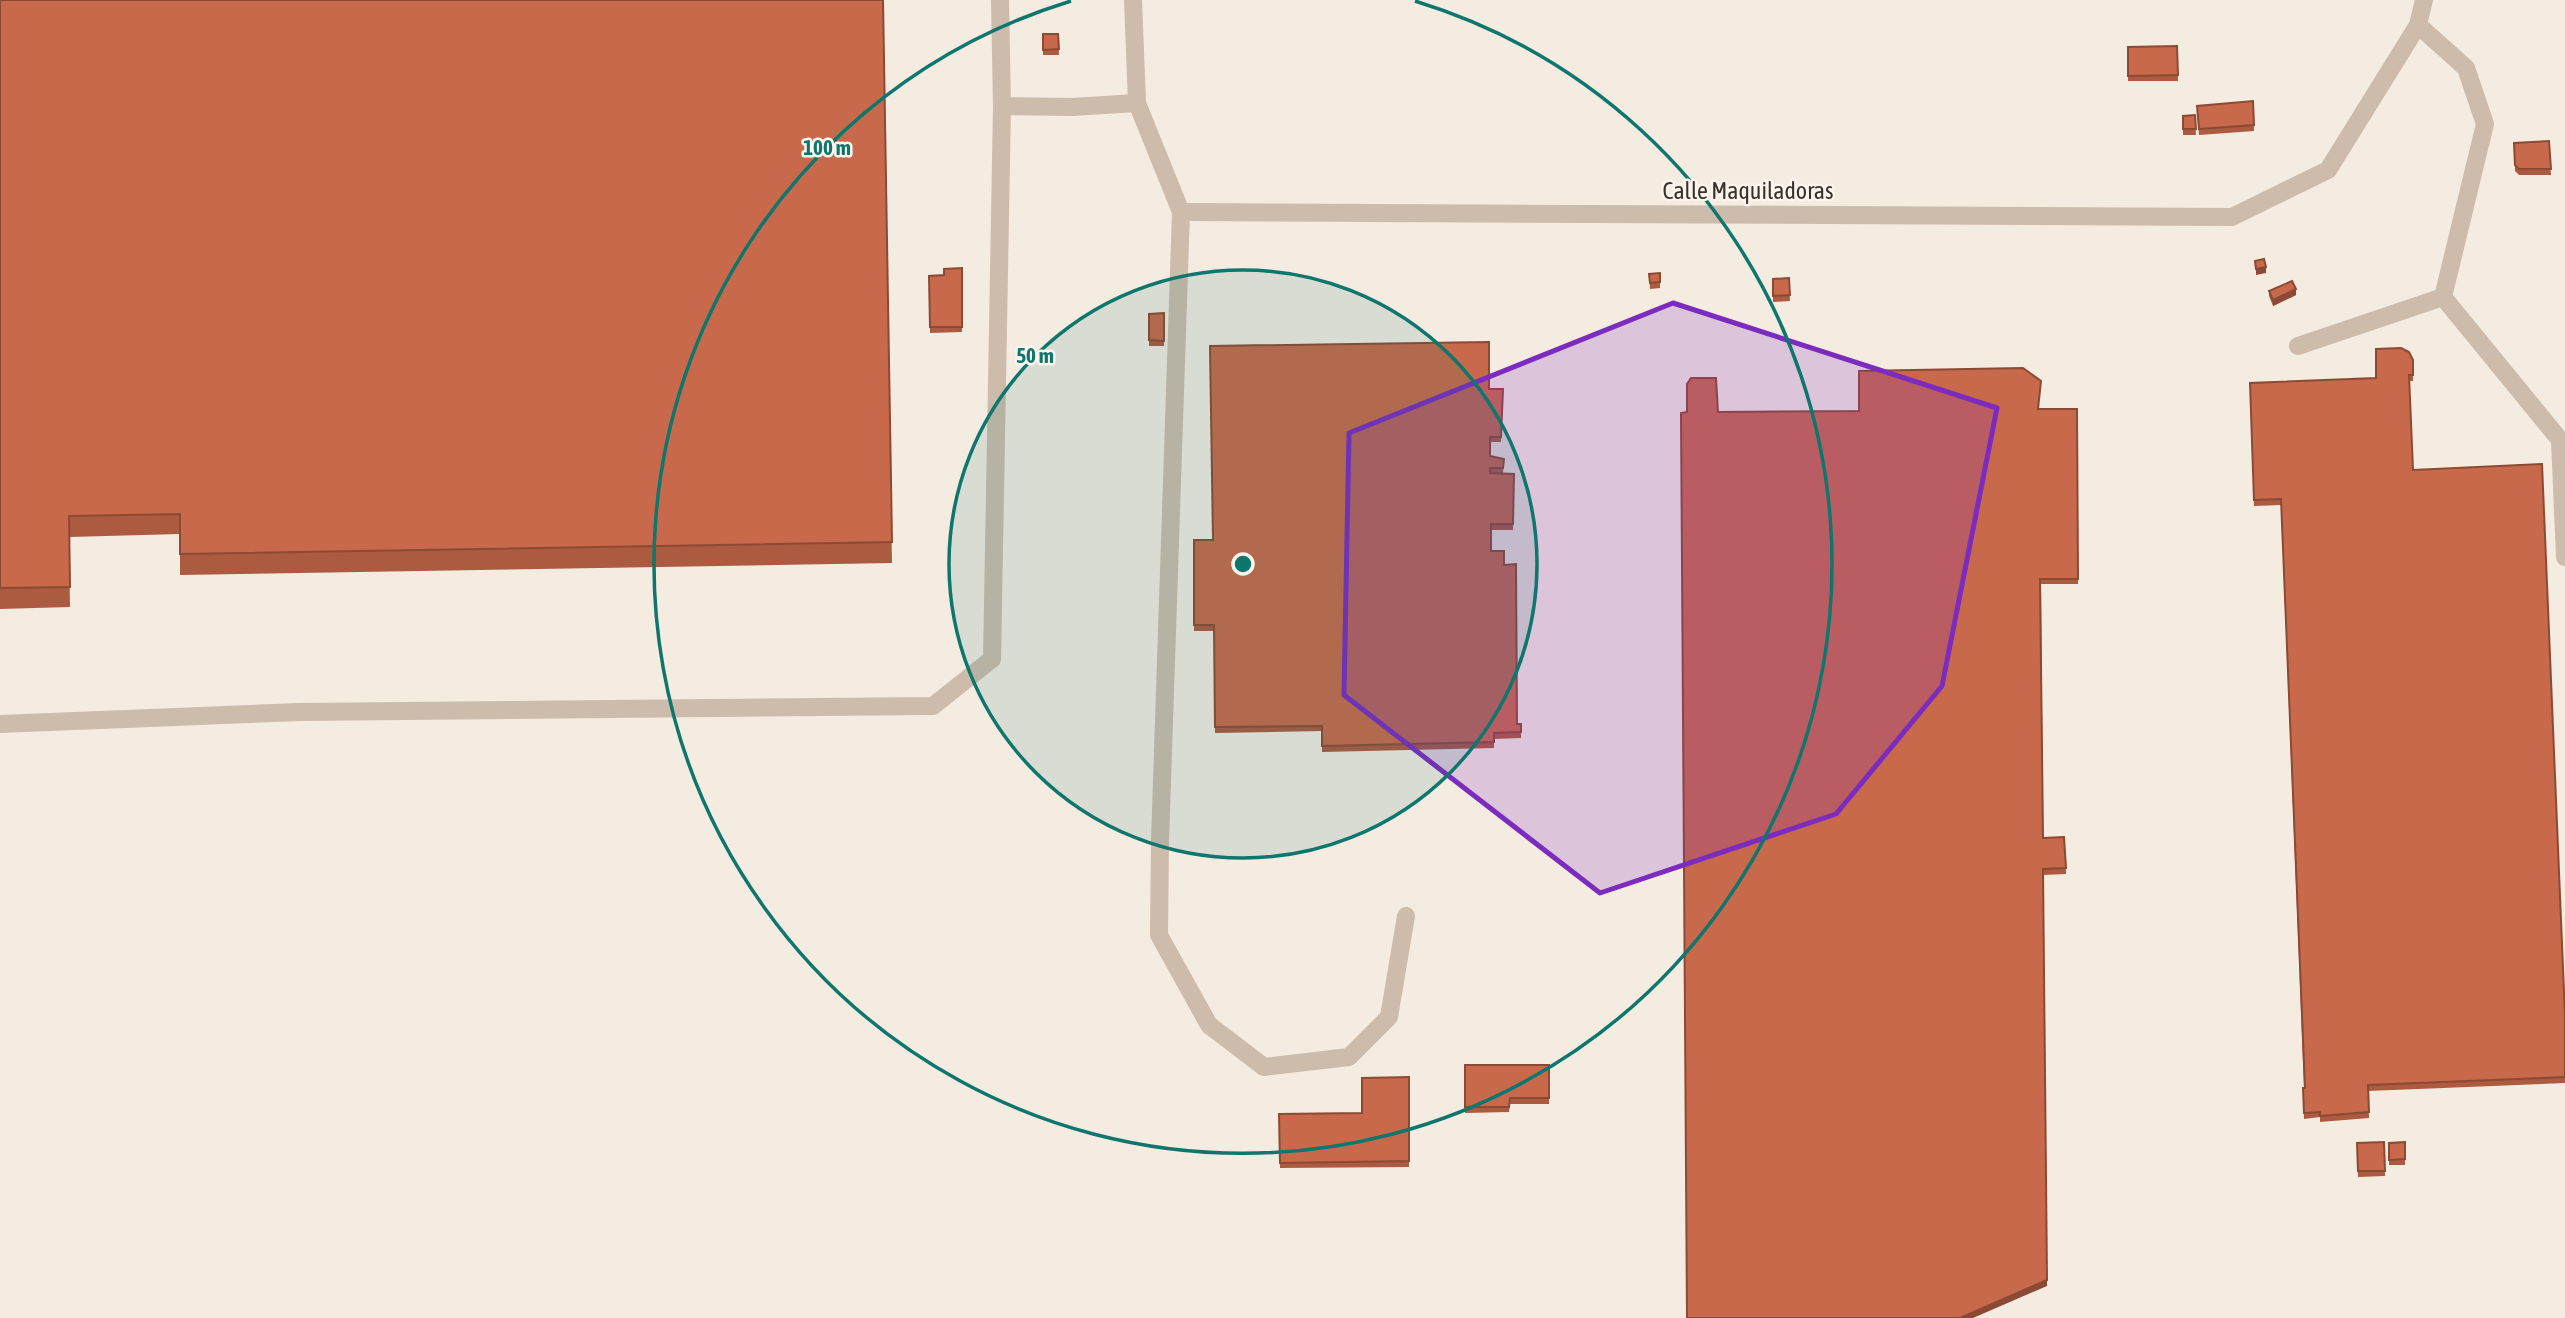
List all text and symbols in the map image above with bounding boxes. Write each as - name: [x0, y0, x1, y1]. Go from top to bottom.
- text: 100 m: [803, 135, 851, 159]
- street label: Calle Maquiladoras: [1663, 177, 1833, 204]
- text: 50 m: [1016, 343, 1054, 367]
- centre of rings: [1231, 552, 1255, 576]

